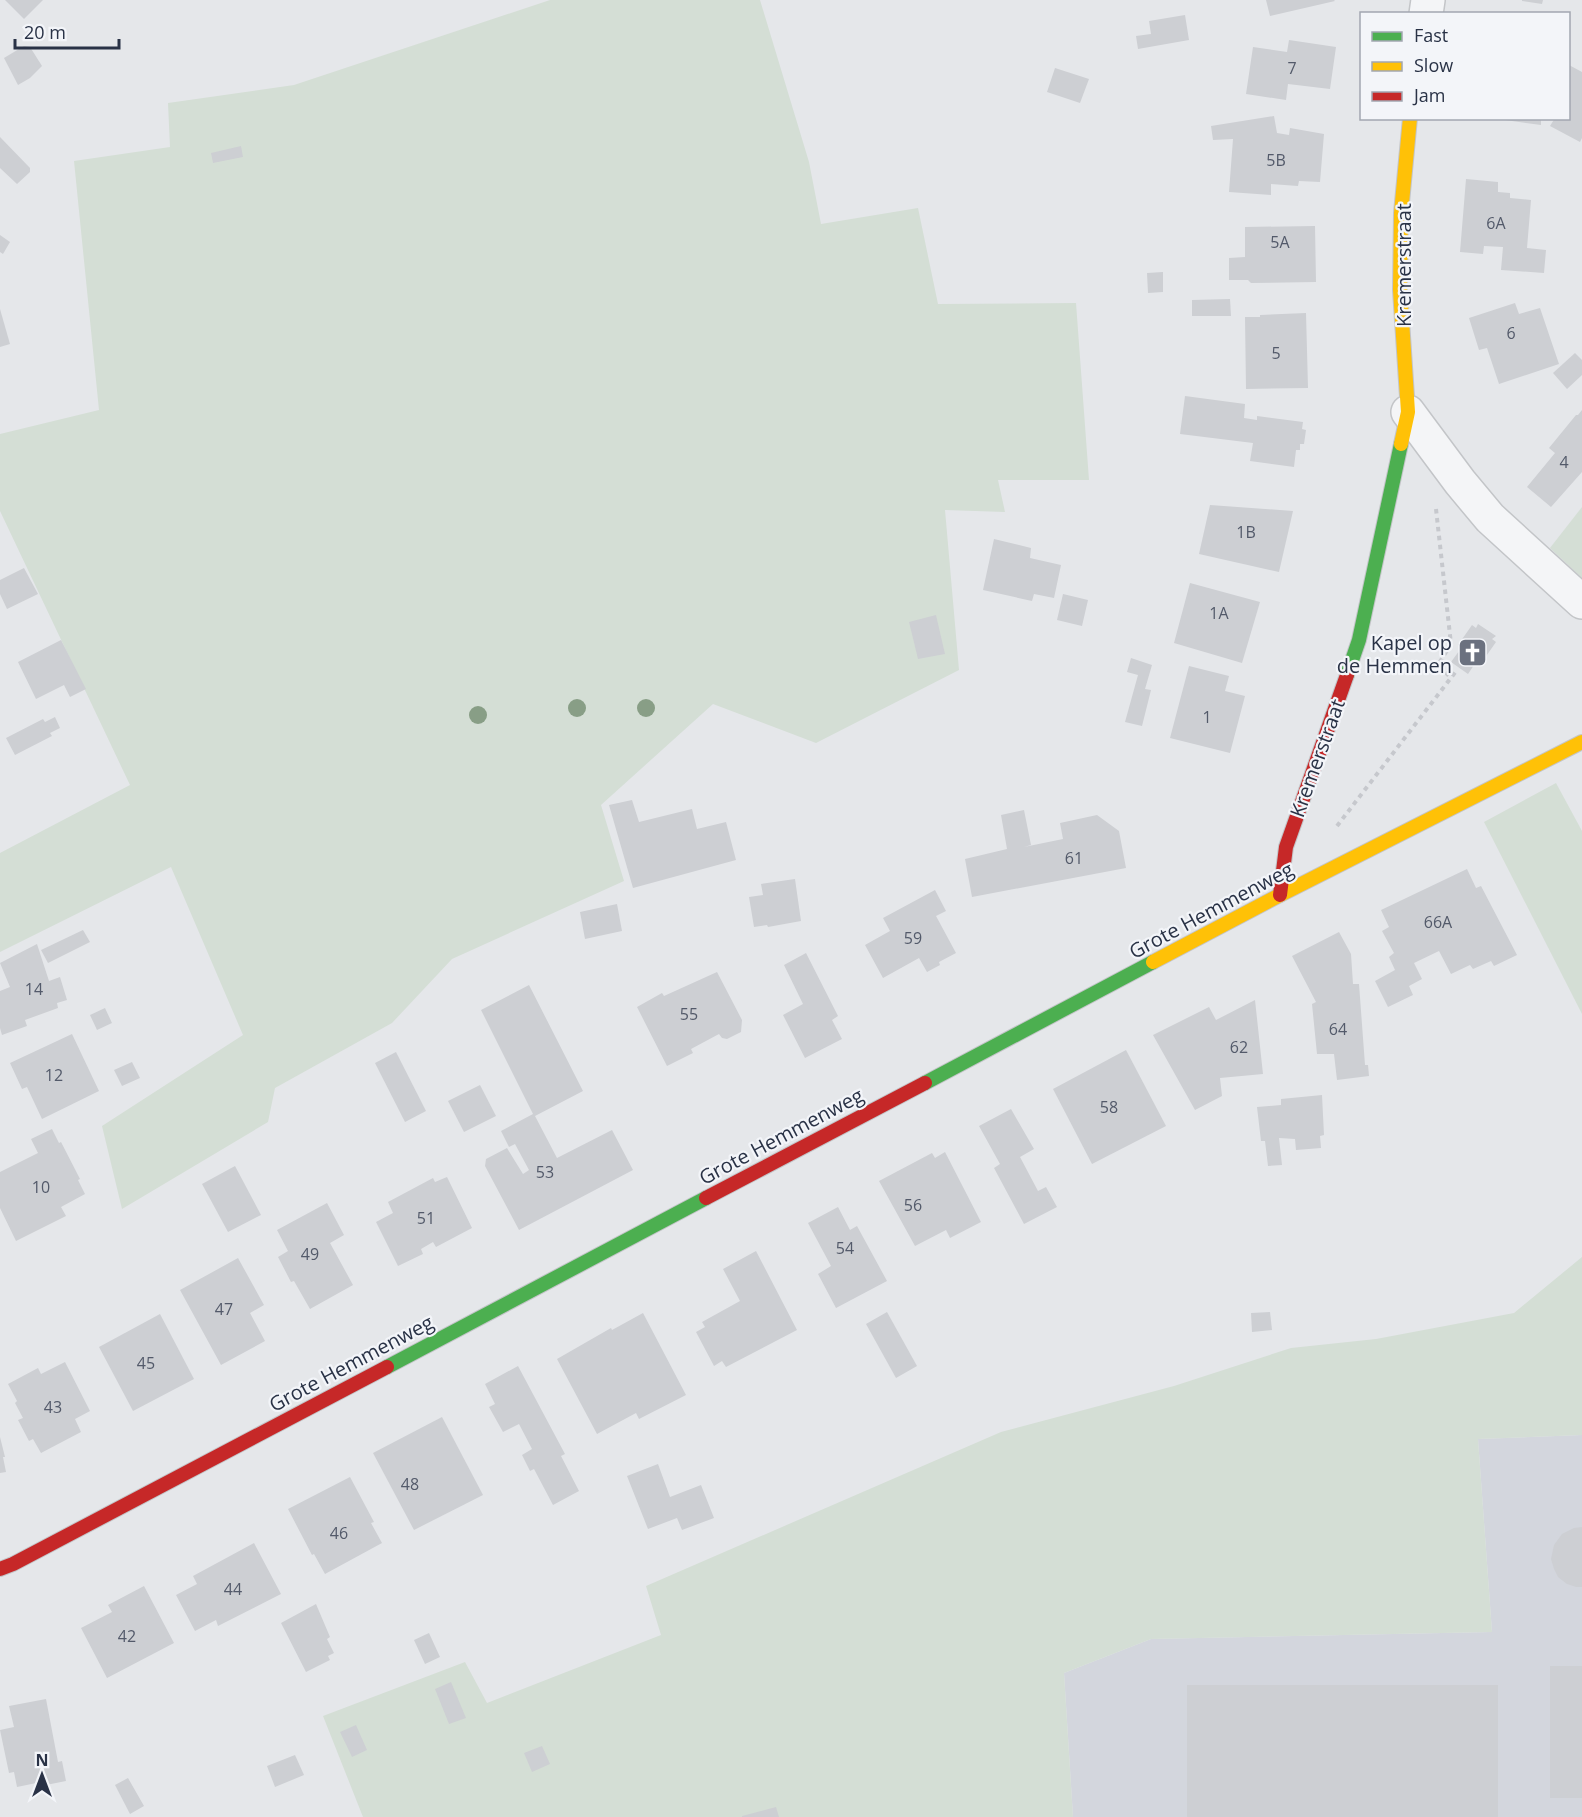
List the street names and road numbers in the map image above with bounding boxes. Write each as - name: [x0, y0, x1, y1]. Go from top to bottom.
- street label: Kremerstraat: [1390, 203, 1417, 327]
- street label: Kremerstraat: [1283, 695, 1351, 821]
- street label: Grote Hemmenweg: [1124, 855, 1298, 965]
- street label: Grote Hemmenweg: [694, 1081, 868, 1191]
- street label: Grote Hemmenweg: [264, 1308, 438, 1418]

